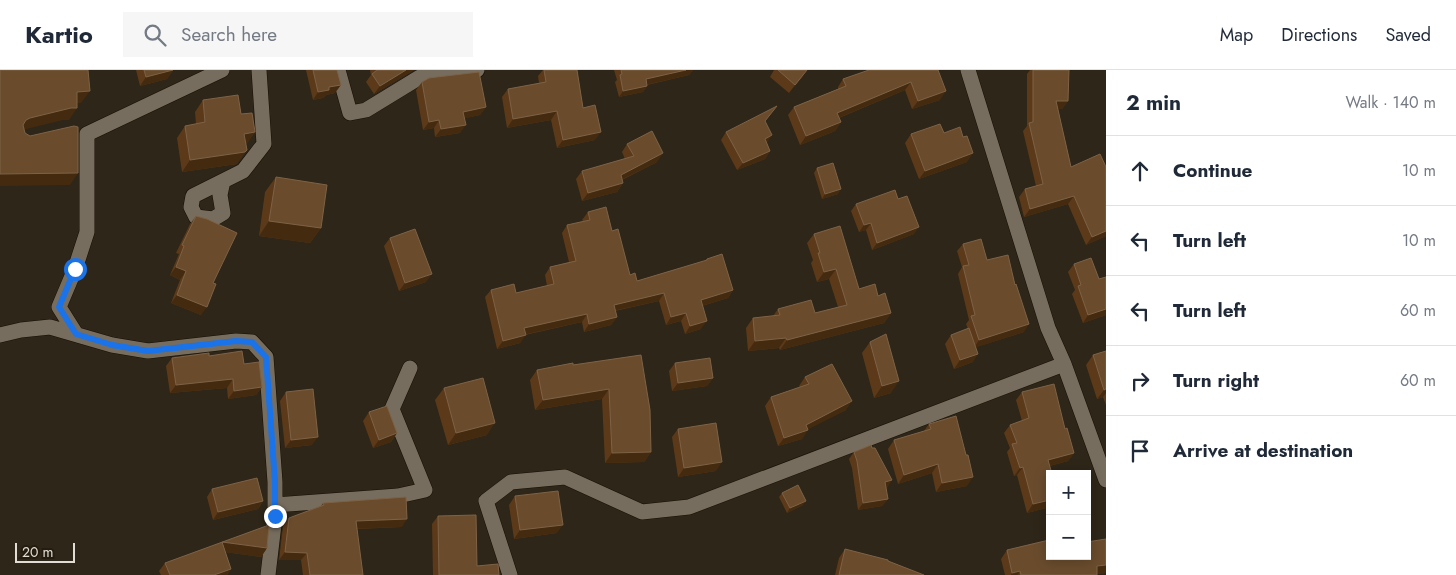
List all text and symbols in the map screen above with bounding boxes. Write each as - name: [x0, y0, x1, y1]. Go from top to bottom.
- search box: [123, 12, 473, 57]
- text: Kartio: [25, 17, 93, 52]
- icon: search: [141, 21, 169, 49]
- text: Search here: [181, 21, 277, 48]
- text: Map: [1220, 22, 1253, 48]
- text: Directions: [1281, 22, 1357, 48]
- text: Saved: [1385, 22, 1431, 48]
- text: 2 min: [1126, 88, 1181, 118]
- text: Walk · 140 m: [1346, 91, 1436, 114]
- icon: ahead: [1126, 157, 1154, 185]
- text: Continue: [1173, 157, 1252, 184]
- text: 10 m: [1402, 159, 1436, 182]
- icon: left: [1126, 227, 1154, 255]
- text: Turn left: [1173, 227, 1246, 254]
- text: 10 m: [1402, 229, 1436, 252]
- route start: [64, 258, 87, 281]
- icon: left: [1126, 297, 1154, 325]
- text: Turn left: [1173, 297, 1246, 324]
- text: 60 m: [1400, 299, 1436, 322]
- icon: right: [1126, 367, 1154, 395]
- text: Turn right: [1173, 367, 1259, 394]
- text: 60 m: [1400, 369, 1436, 392]
- icon: arrive: [1126, 437, 1154, 465]
- text: Arrive at destination: [1173, 437, 1353, 464]
- map controls: [1046, 470, 1091, 560]
- button: +: [1046, 470, 1091, 515]
- route end: [264, 505, 287, 528]
- button: −: [1046, 515, 1091, 560]
- scale bar: [15, 540, 75, 563]
- text: 20 m: [22, 542, 54, 562]

